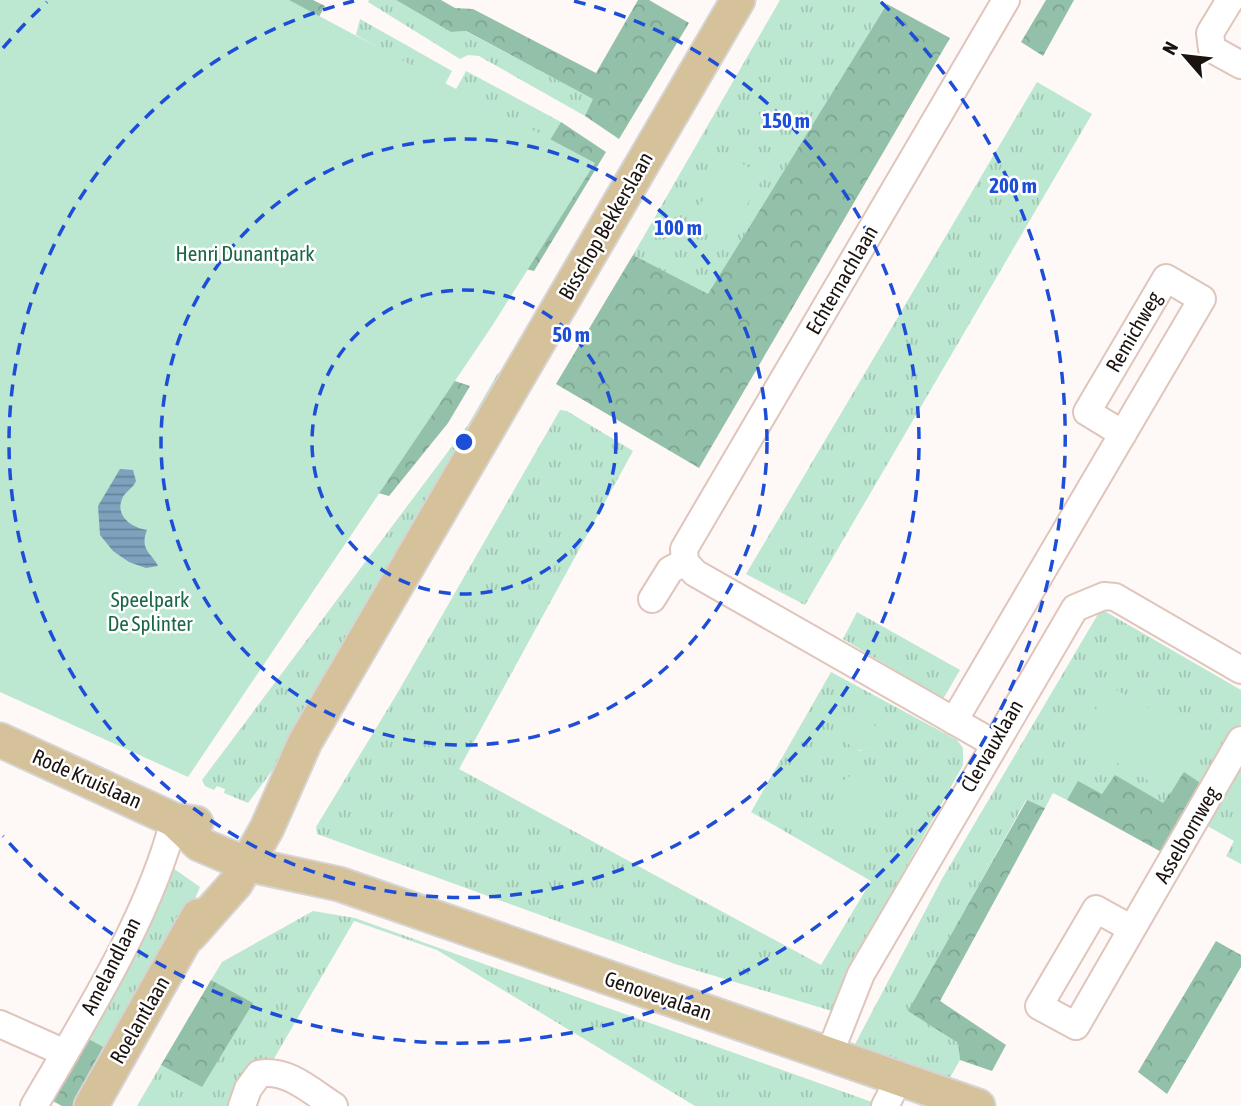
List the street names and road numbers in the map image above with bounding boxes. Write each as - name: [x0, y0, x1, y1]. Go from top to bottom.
- street label: Bisschop Bekkerslaan: [553, 148, 657, 303]
- street label: Echternachlaan: [800, 221, 882, 338]
- street label: Remichweg: [1101, 287, 1166, 376]
- street label: Clervauxlaan: [955, 695, 1027, 796]
- street label: Rode Kruislaan: [29, 743, 146, 813]
- street label: Asselbornweg: [1149, 782, 1223, 887]
- street label: Amelandlaan: [75, 913, 145, 1018]
- street label: Genovevalaan: [602, 966, 715, 1025]
- street label: Roelantlaan: [105, 972, 174, 1067]

